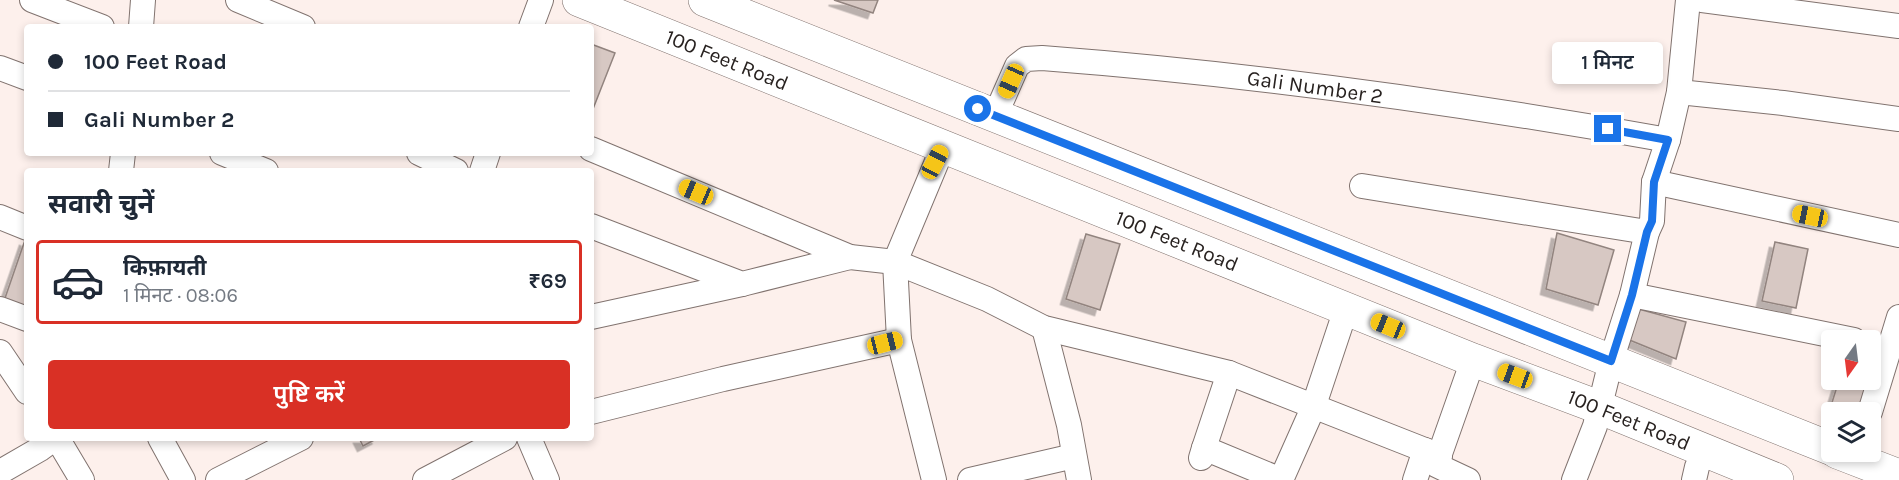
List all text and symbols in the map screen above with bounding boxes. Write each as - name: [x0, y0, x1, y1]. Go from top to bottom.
- street label: 100 Feet Road: [662, 25, 792, 95]
- callout: 1 मिनट: [1552, 42, 1664, 84]
- text: 100 Feet Road: [84, 49, 227, 75]
- text: 1 मिनट: [1581, 51, 1634, 74]
- car: [995, 61, 1027, 101]
- street label: Gali Number 2: [1246, 66, 1384, 108]
- route start: [964, 95, 991, 122]
- text: Gali Number 2: [84, 107, 234, 133]
- route end: [1594, 115, 1621, 142]
- car: [919, 142, 951, 182]
- car: [676, 177, 716, 207]
- text: सवारी चुनें: [48, 188, 154, 220]
- car: [1791, 203, 1829, 229]
- street label: 100 Feet Road: [1112, 206, 1242, 276]
- icon: car: [51, 255, 105, 309]
- text: किफ़ायती: [123, 255, 207, 281]
- text: ₹69: [528, 268, 567, 294]
- text: 1 मिनट · 08:06: [123, 284, 238, 307]
- car: [1368, 311, 1408, 341]
- car: [865, 330, 905, 356]
- north arrow: [1821, 330, 1881, 390]
- map controls: [1821, 330, 1881, 462]
- button: पुष्टि करें: [48, 360, 570, 429]
- car: [1495, 361, 1535, 391]
- street label: 100 Feet Road: [1564, 385, 1694, 455]
- button: layers: [1821, 402, 1881, 462]

